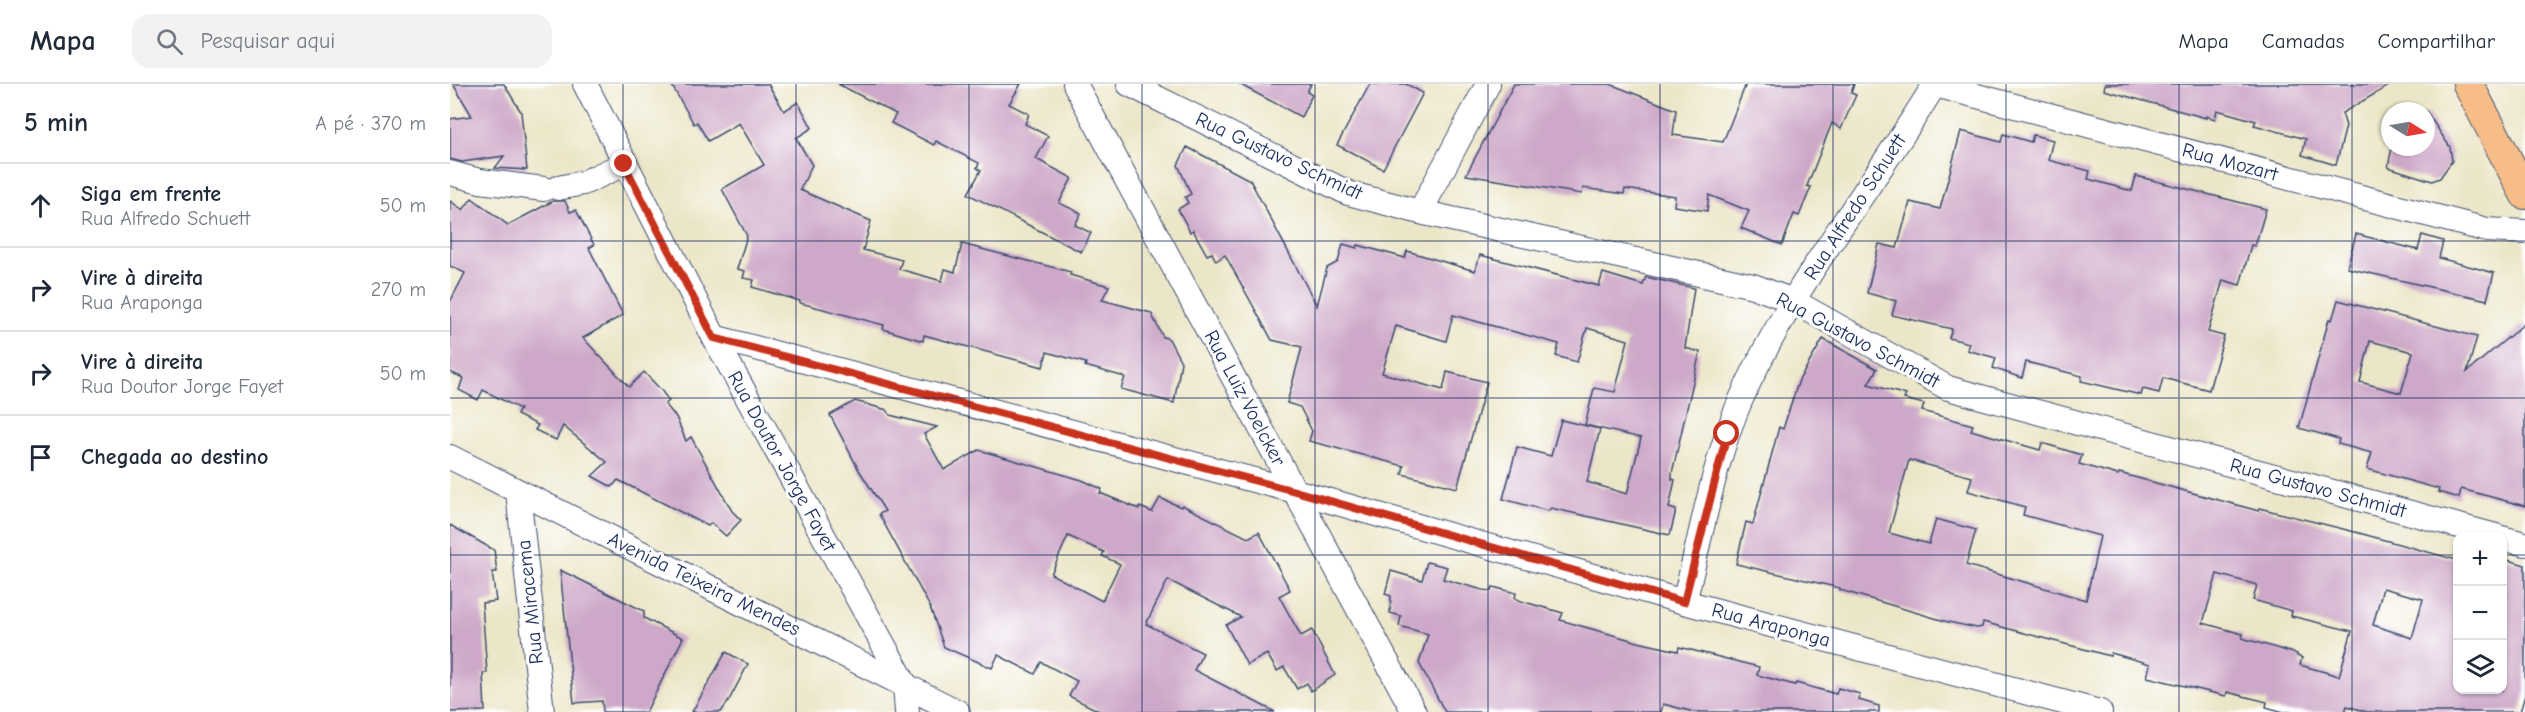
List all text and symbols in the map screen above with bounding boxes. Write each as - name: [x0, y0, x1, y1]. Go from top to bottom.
- search box: [132, 14, 552, 68]
- text: Mapa: [30, 25, 96, 57]
- icon: search: [153, 25, 186, 58]
- text: Pesquisar aqui: [201, 28, 335, 54]
- text: Mapa: [2178, 29, 2229, 53]
- text: Camadas: [2262, 29, 2345, 53]
- text: Compartilhar: [2378, 29, 2495, 53]
- north arrow: [2381, 102, 2435, 156]
- street label: Rua Gustavo Schmidt: [1192, 107, 1367, 205]
- text: 5 min: [24, 108, 88, 138]
- text: A pé · 370 m: [315, 112, 426, 135]
- street label: Rua Alfredo Schuett: [1799, 129, 1911, 284]
- street label: Rua Mozart: [2180, 138, 2282, 186]
- route end: [610, 150, 636, 176]
- text: Siga em frente: [81, 181, 221, 207]
- icon: ahead: [24, 189, 57, 222]
- text: 50 m: [380, 194, 426, 217]
- text: Rua Alfredo Schuett: [81, 207, 250, 230]
- text: Vire à direita: [81, 265, 203, 291]
- icon: right: [24, 273, 57, 306]
- text: 270 m: [371, 278, 426, 301]
- street label: Rua Gustavo Schmidt: [1772, 287, 1945, 393]
- text: Rua Araponga: [81, 291, 203, 314]
- street label: Rua Luiz Voelcker: [1200, 326, 1290, 470]
- text: Vire à direita: [81, 349, 203, 375]
- icon: right: [24, 357, 57, 390]
- text: 50 m: [380, 362, 426, 385]
- street label: Rua Doutor Jorge Fayet: [723, 367, 842, 556]
- text: Rua Doutor Jorge Fayet: [81, 375, 283, 398]
- route start: [1713, 420, 1739, 446]
- icon: arrive: [24, 441, 57, 474]
- text: Chegada ao destino: [81, 444, 268, 470]
- street label: Rua Gustavo Schmidt: [2227, 453, 2410, 523]
- street label: Avenida Teixeira Mendes: [604, 527, 804, 641]
- map controls: [2453, 532, 2507, 694]
- button: +: [2453, 532, 2507, 586]
- street label: Rua Miracema: [512, 539, 548, 665]
- button: −: [2453, 586, 2507, 640]
- street label: Rua Araponga: [1709, 598, 1833, 652]
- button: layers: [2453, 640, 2507, 694]

